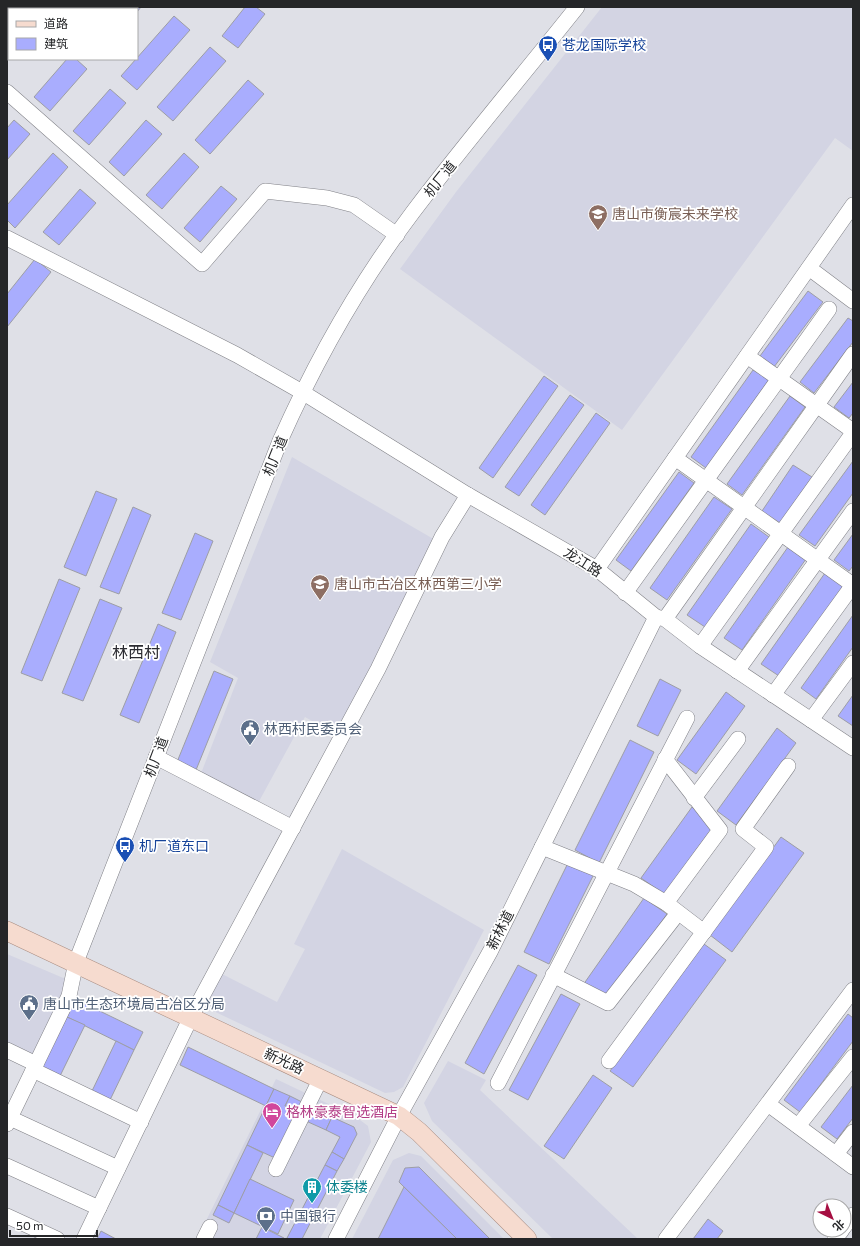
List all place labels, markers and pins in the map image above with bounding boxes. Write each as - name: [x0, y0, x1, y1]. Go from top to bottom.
- bus stop icon: 苍龙国际学校: [537, 34, 559, 62]
- place label: 苍龙国际学校: [562, 36, 646, 53]
- school or university icon: 唐山市衡宸未来学校: [587, 203, 609, 231]
- place label: 唐山市衡宸未来学校: [612, 205, 738, 222]
- school or university icon: 唐山市古冶区林西第三小学: [309, 573, 331, 601]
- place label: 唐山市古冶区林西第三小学: [334, 575, 502, 592]
- public building icon: 林西村民委员会: [239, 718, 261, 746]
- place label: 林西村民委员会: [264, 720, 362, 737]
- bus stop icon: 机厂道东口: [114, 835, 136, 863]
- place label: 机厂道东口: [139, 837, 209, 854]
- public building icon: 唐山市生态环境局古冶区分局: [18, 993, 40, 1021]
- place label: 唐山市生态环境局古冶区分局: [43, 995, 225, 1012]
- hotel icon: 格林豪泰智选酒店: [261, 1101, 283, 1129]
- place label: 格林豪泰智选酒店: [286, 1103, 398, 1120]
- building icon: 体委楼: [301, 1176, 323, 1204]
- place label: 体委楼: [326, 1178, 368, 1195]
- bank icon: 中国银行: [255, 1205, 277, 1233]
- place label: 中国银行: [280, 1207, 336, 1224]

